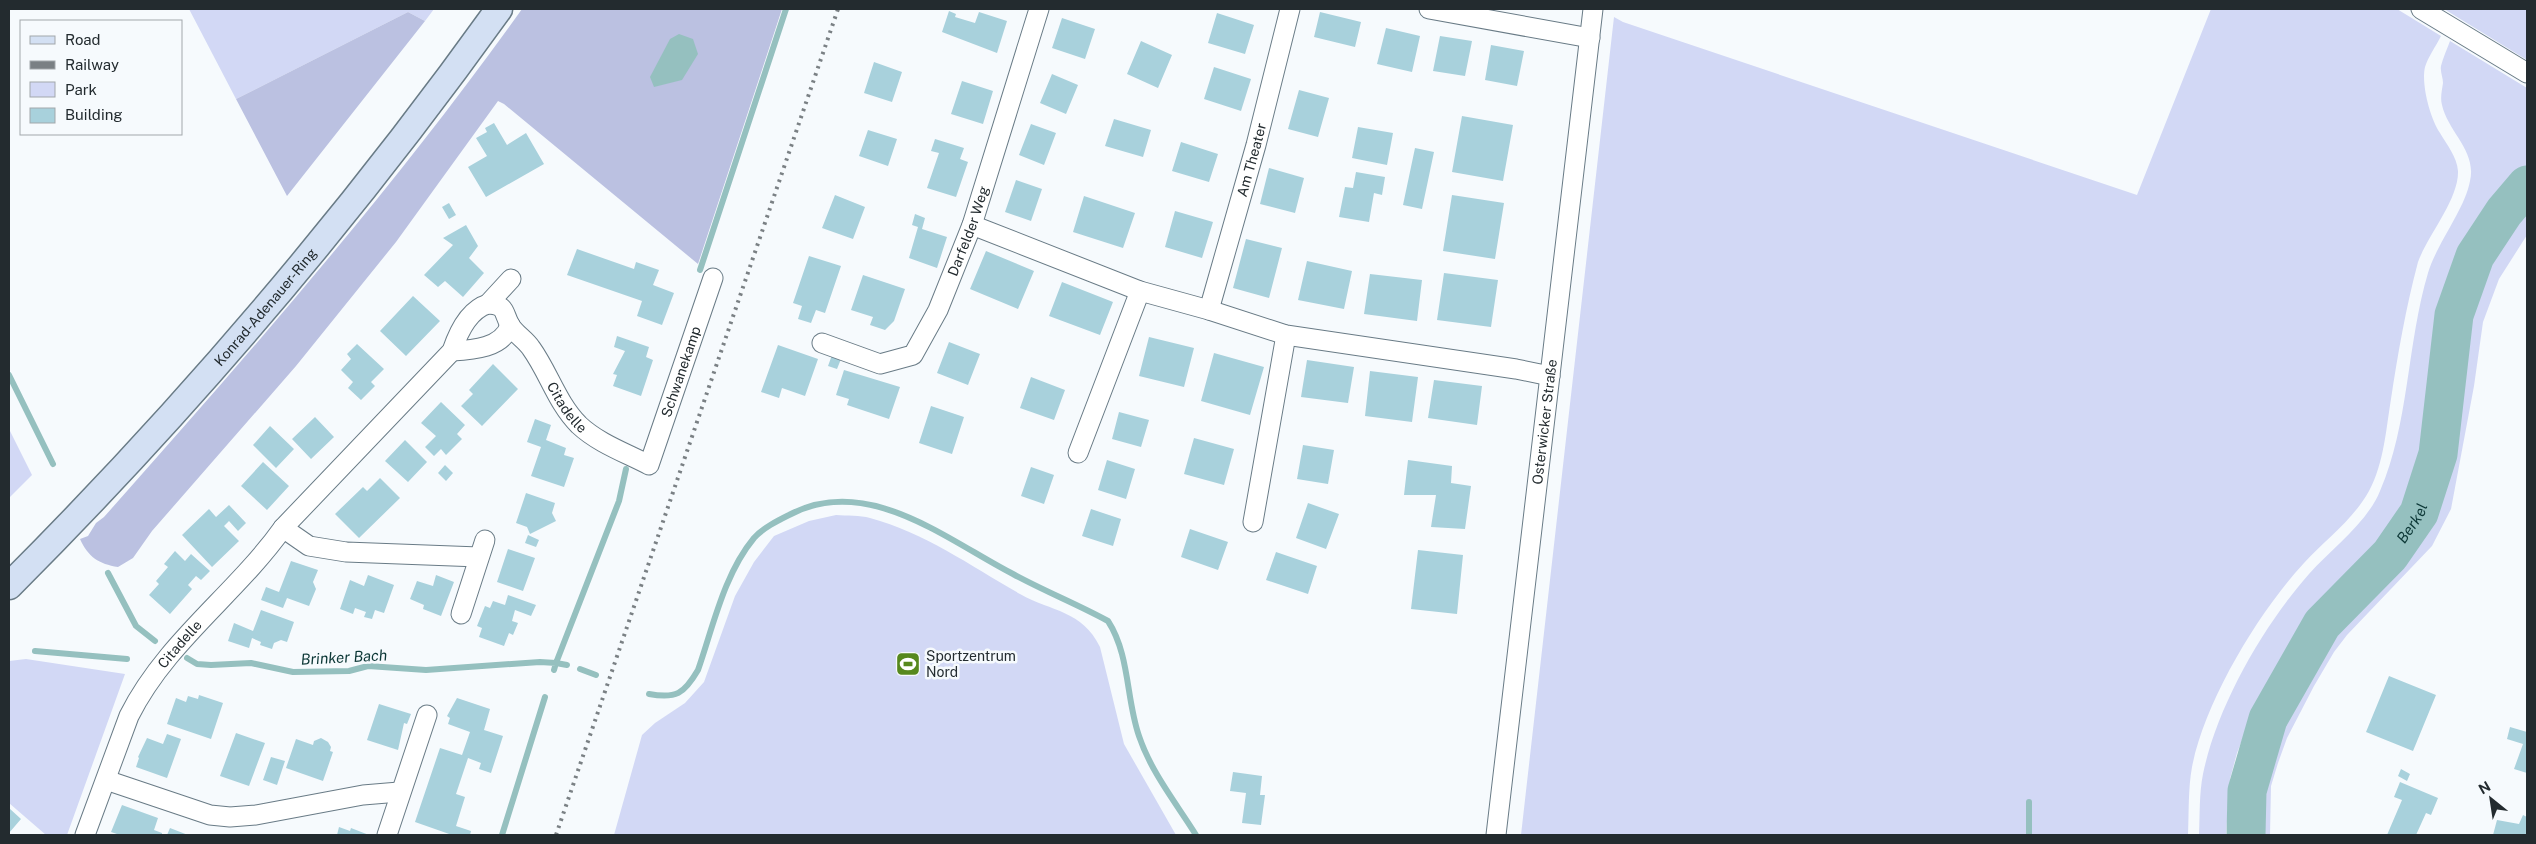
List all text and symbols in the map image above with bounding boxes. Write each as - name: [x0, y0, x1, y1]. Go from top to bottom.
- legend: [20, 20, 182, 135]
- text: Road: [65, 31, 101, 48]
- text: Railway: [65, 56, 119, 73]
- text: Park: [65, 81, 97, 98]
- text: Building: [65, 106, 123, 123]
- street label: Am Theater: [1234, 121, 1269, 199]
- street label: Darfelder Weg: [944, 184, 992, 278]
- street label: Konrad-Adenauer-Ring: [211, 245, 320, 369]
- street label: Schwanekamp: [658, 324, 704, 419]
- street label: Osterwicker Straße: [1529, 358, 1560, 485]
- street label: Citadelle: [544, 379, 590, 436]
- water label: Berkel: [2393, 501, 2430, 546]
- street label: Citadelle: [154, 617, 205, 671]
- water label: Brinker Bach: [300, 646, 388, 668]
- place label: Sportzentrum Nord: [926, 648, 1016, 680]
- sports icon: Sportzentrum Nord: [895, 651, 921, 677]
- north arrow: [2466, 774, 2516, 824]
- text: N: [2476, 778, 2493, 797]

